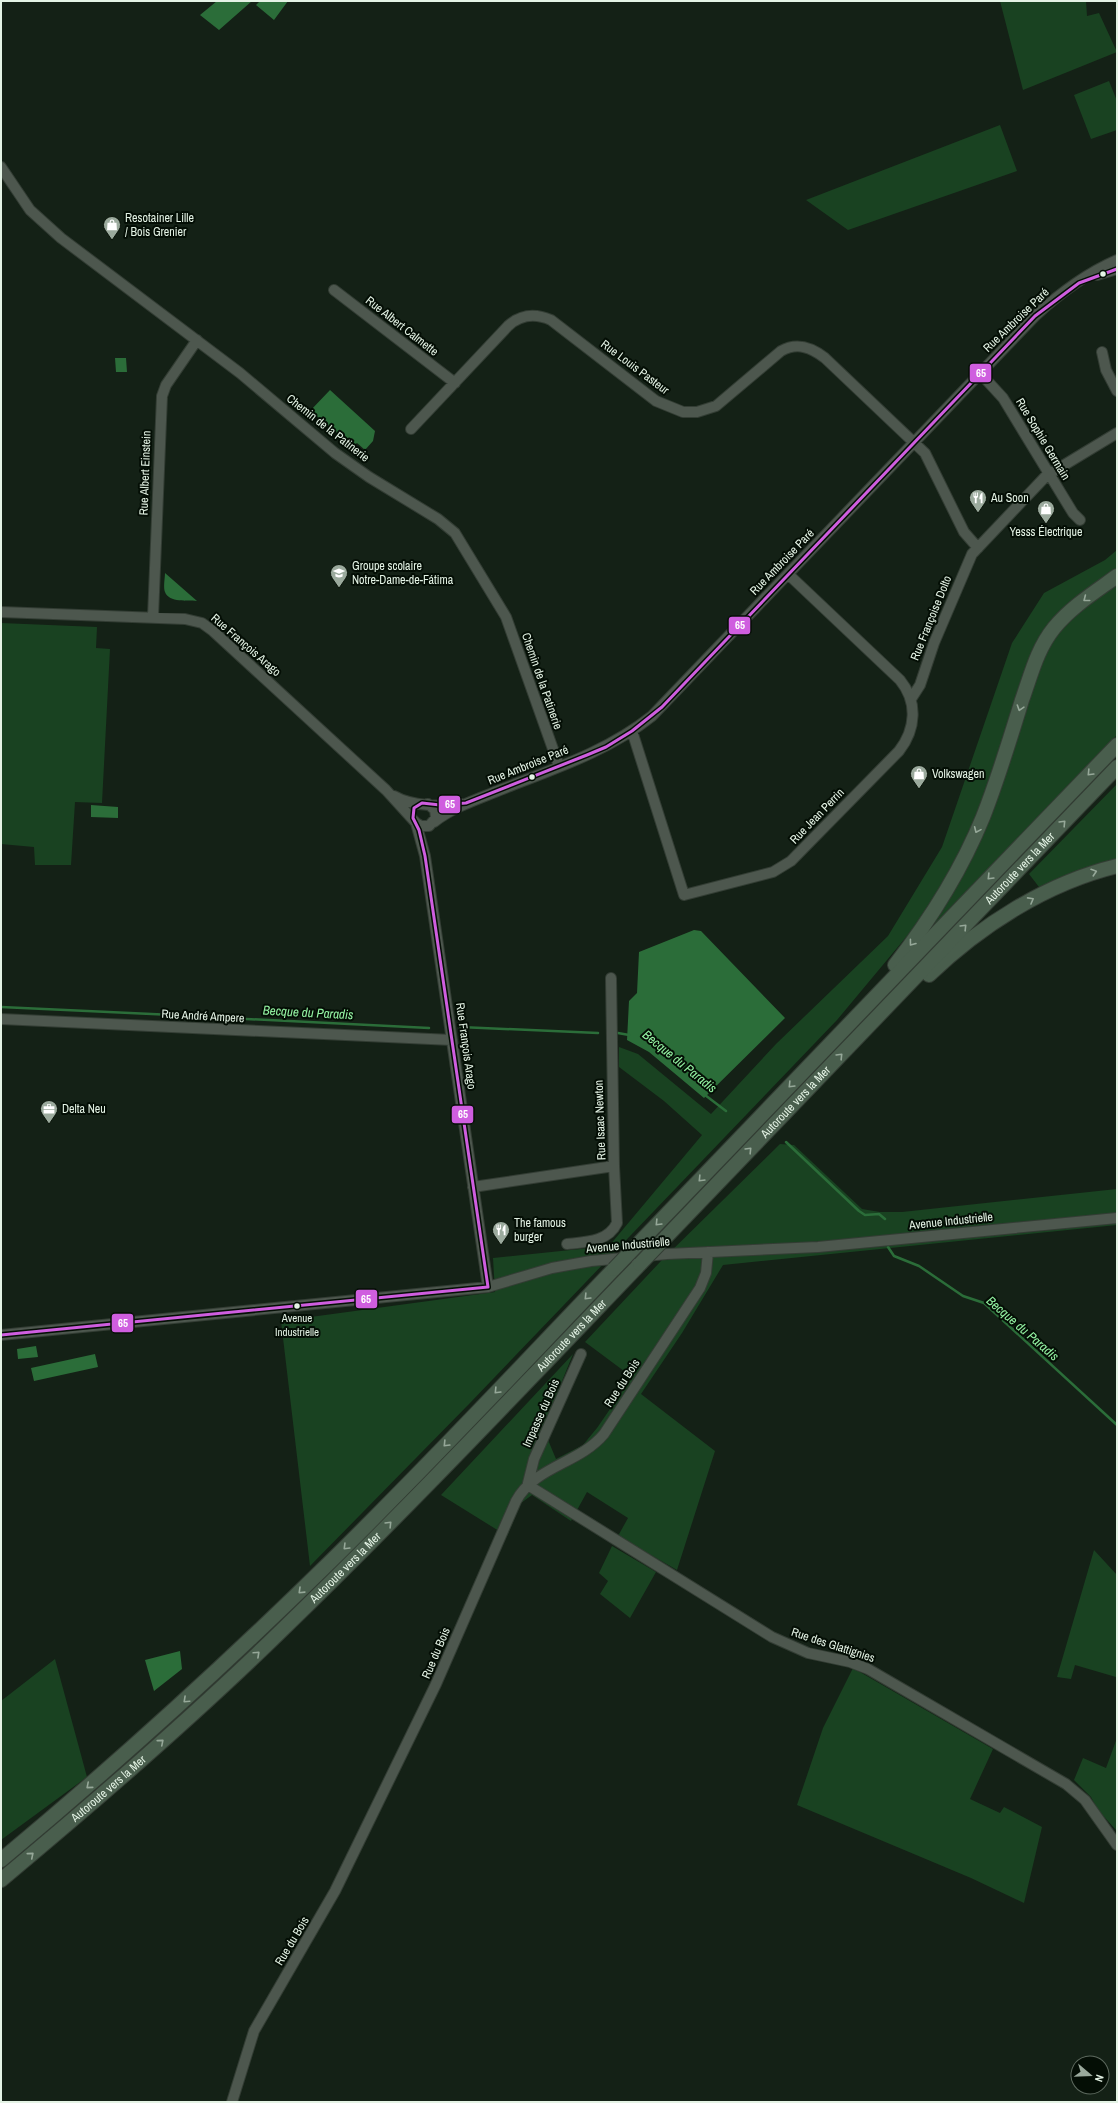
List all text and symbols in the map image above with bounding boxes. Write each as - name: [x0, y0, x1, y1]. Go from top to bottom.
- place label: Resotainer Lille / Bois Grenier: [125, 210, 194, 240]
- shop icon: Resotainer Lille / Bois Grenier: [102, 215, 122, 240]
- unlabelled marker: [1098, 269, 1108, 279]
- street label: Rue Ambroise Paré: [980, 284, 1052, 356]
- street label: Rue Albert Calmette: [362, 293, 442, 359]
- street label: Rue Louis Pasteur: [598, 336, 673, 398]
- line badge: 65: [969, 363, 992, 383]
- text: 65: [976, 366, 986, 380]
- street label: Chemin de la Patinerie: [283, 391, 373, 465]
- street label: Rue Sophie Germain: [1012, 395, 1074, 483]
- street label: Rue Albert Einstein: [136, 430, 154, 516]
- restaurant icon: Au Soon: [968, 488, 988, 513]
- place label: Au Soon: [990, 490, 1029, 506]
- shop icon: Yesss Électrique: [1036, 499, 1056, 524]
- place label: Yesss Électrique: [1009, 524, 1083, 540]
- street label: Rue Ambroise Paré: [746, 526, 818, 598]
- place label: Groupe scolaire Notre-Dame-de-Fátima: [352, 558, 454, 588]
- school or university icon: Groupe scolaire Notre-Dame-de-Fátima: [329, 563, 349, 588]
- street label: Rue Françoise Dolto: [907, 573, 955, 663]
- one-way arrow: [1083, 595, 1090, 602]
- street label: Rue François Arago: [208, 610, 284, 680]
- line badge: 65: [728, 616, 751, 635]
- text: 65: [735, 618, 745, 632]
- street label: Chemin de la Patinerie: [518, 631, 566, 731]
- one-way arrow: [1016, 704, 1025, 711]
- street label: Rue Ambroise Paré: [485, 741, 571, 789]
- shop icon: Volkswagen: [909, 764, 929, 789]
- place label: Volkswagen: [932, 766, 985, 782]
- one-way arrow: [1087, 768, 1095, 776]
- unlabelled marker: [527, 772, 537, 782]
- street label: Rue Jean Perrin: [786, 785, 848, 847]
- line badge: 65: [438, 795, 461, 814]
- text: 65: [445, 797, 455, 811]
- one-way arrow: [1059, 820, 1066, 828]
- one-way arrow: [974, 826, 982, 834]
- street label: Autoroute vers la Mer: [981, 828, 1059, 909]
- one-way arrow: [1090, 868, 1097, 877]
- one-way arrow: [987, 872, 995, 880]
- one-way arrow: [1027, 898, 1034, 905]
- one-way arrow: [959, 924, 967, 932]
- one-way arrow: [910, 938, 917, 945]
- water label: Becque du Paradis: [262, 1002, 354, 1023]
- street label: Rue François Arago: [452, 1002, 480, 1090]
- street label: Rue André Ampere: [161, 1006, 245, 1026]
- water label: Becque du Paradis: [639, 1026, 720, 1097]
- one-way arrow: [835, 1053, 843, 1061]
- street label: Autoroute vers la Mer: [756, 1062, 834, 1142]
- street label: Rue Isaac Newton: [591, 1080, 609, 1160]
- one-way arrow: [788, 1080, 796, 1088]
- office icon: Delta Neu: [39, 1099, 59, 1124]
- place label: Delta Neu: [62, 1101, 106, 1117]
- line badge: 65: [451, 1105, 474, 1124]
- text: 65: [458, 1107, 468, 1121]
- one-way arrow: [745, 1147, 752, 1155]
- one-way arrow: [698, 1174, 706, 1182]
- street label: Avenue Industrielle: [907, 1209, 994, 1233]
- place label: The famous burger: [514, 1215, 566, 1245]
- one-way arrow: [655, 1218, 663, 1226]
- restaurant icon: The famous burger: [491, 1220, 511, 1245]
- street label: Avenue Industrielle: [584, 1233, 671, 1257]
- line badge: 65: [355, 1289, 378, 1309]
- text: 65: [361, 1292, 371, 1306]
- one-way arrow: [584, 1292, 592, 1300]
- water label: Becque du Paradis: [983, 1292, 1062, 1365]
- street label: Autoroute vers la Mer: [532, 1295, 610, 1376]
- marker: Avenue Industrielle: [292, 1301, 302, 1311]
- place label: Avenue Industrielle: [275, 1311, 319, 1339]
- line badge: 65: [111, 1313, 134, 1333]
- text: 65: [118, 1316, 128, 1330]
- street label: Rue du Bois: [601, 1356, 643, 1410]
- street label: Impasse du Bois: [519, 1376, 563, 1450]
- one-way arrow: [494, 1386, 502, 1394]
- one-way arrow: [443, 1439, 451, 1447]
- one-way arrow: [385, 1521, 392, 1529]
- street label: Autoroute vers la Mer: [306, 1528, 385, 1607]
- one-way arrow: [343, 1542, 351, 1550]
- one-way arrow: [298, 1586, 306, 1594]
- street label: Rue des Glattignies: [789, 1624, 877, 1666]
- street label: Rue du Bois: [418, 1625, 454, 1681]
- one-way arrow: [252, 1651, 260, 1659]
- one-way arrow: [183, 1695, 190, 1702]
- one-way arrow: [156, 1739, 164, 1747]
- street label: Autoroute vers la Mer: [67, 1751, 150, 1826]
- one-way arrow: [86, 1781, 93, 1788]
- one-way arrow: [26, 1852, 34, 1859]
- street label: Rue du Bois: [271, 1914, 313, 1968]
- north arrow: [1070, 2055, 1110, 2095]
- text: N: [1092, 2073, 1107, 2084]

